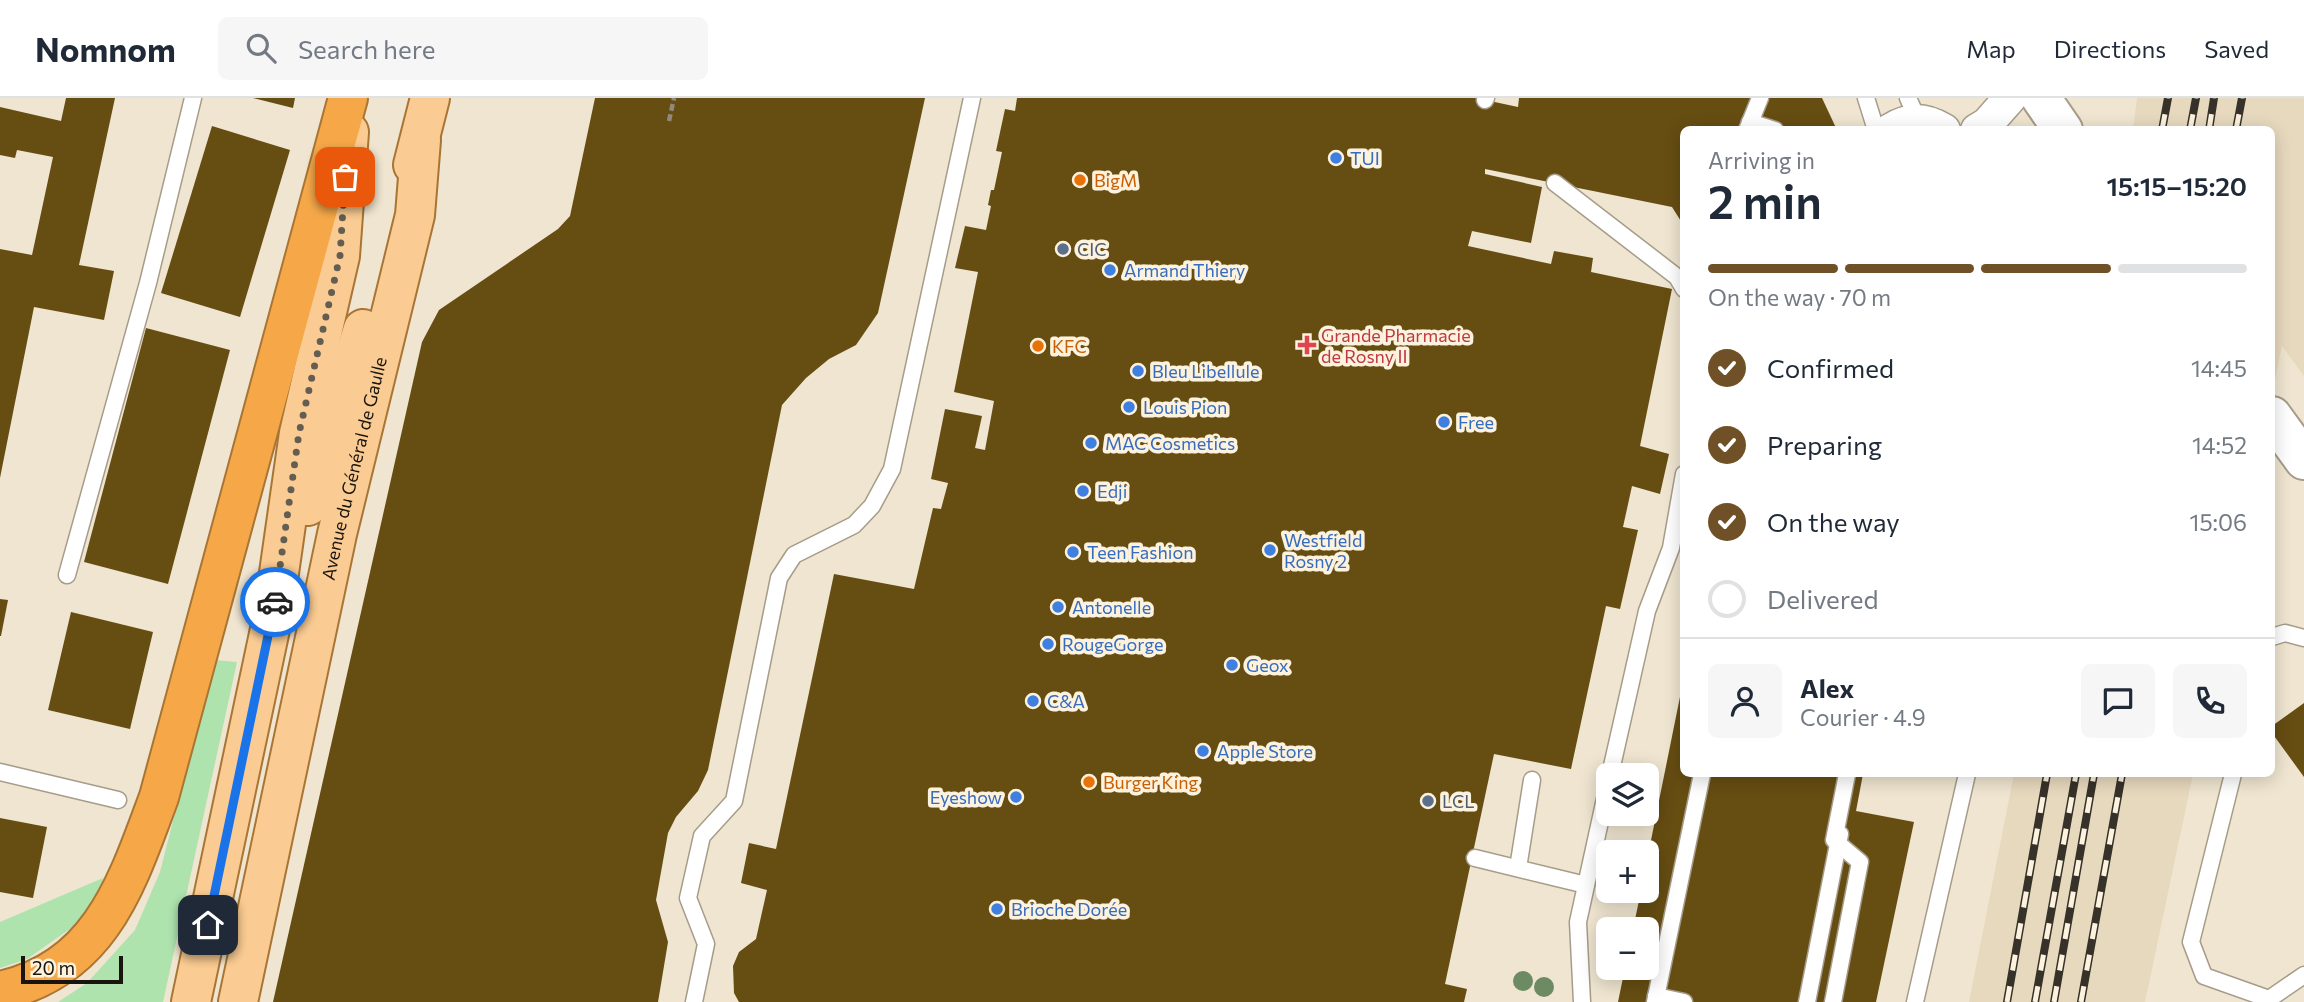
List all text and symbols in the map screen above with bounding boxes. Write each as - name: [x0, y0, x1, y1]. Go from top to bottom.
- search box: [218, 17, 708, 80]
- text: Nomnom: [35, 28, 176, 69]
- icon: search: [242, 29, 280, 67]
- text: Search here: [298, 33, 435, 64]
- text: Map: [1966, 34, 2016, 63]
- text: Directions: [2054, 34, 2166, 63]
- text: Saved: [2204, 34, 2269, 63]
- text: Arriving in: [1708, 146, 1815, 174]
- pin: [315, 147, 375, 207]
- place label: TUI: [1350, 147, 1380, 169]
- marker: TUI: [1328, 150, 1344, 166]
- icon: bag: [326, 158, 364, 196]
- place label: BigM: [1094, 169, 1137, 191]
- text: 15:15–15:20: [2106, 170, 2247, 201]
- marker: BigM: [1072, 172, 1088, 188]
- text: 2 min: [1708, 172, 1822, 228]
- place label: CIC: [1077, 238, 1107, 260]
- marker: CIC: [1055, 241, 1071, 257]
- place label: Armand Thiery: [1124, 259, 1245, 281]
- marker: Armand Thiery: [1102, 262, 1118, 278]
- text: On the way · 70 m: [1708, 283, 1891, 311]
- place label: Grande Pharmacie de Rosny II: [1321, 324, 1471, 367]
- place label: KFC: [1052, 335, 1087, 357]
- marker: Grande Pharmacie de Rosny II: [1299, 337, 1315, 353]
- marker: KFC: [1030, 338, 1046, 354]
- icon: check: [1708, 349, 1746, 387]
- text: Confirmed: [1767, 352, 1894, 383]
- street label: Avenue du Général de Gaulle: [317, 354, 391, 582]
- text: 14:45: [2191, 354, 2247, 382]
- place label: Bleu Libellule: [1152, 360, 1260, 382]
- marker: Bleu Libellule: [1130, 363, 1146, 379]
- place label: Louis Pion: [1143, 396, 1227, 418]
- marker: Louis Pion: [1121, 399, 1137, 415]
- place label: Free: [1458, 411, 1494, 433]
- marker: Free: [1436, 414, 1452, 430]
- icon: check: [1708, 426, 1746, 464]
- text: Preparing: [1767, 429, 1882, 460]
- text: 14:52: [2192, 431, 2247, 459]
- place label: MAC Cosmetics: [1105, 432, 1235, 454]
- marker: MAC Cosmetics: [1083, 435, 1099, 451]
- place label: Edji: [1097, 480, 1127, 502]
- marker: Edji: [1075, 483, 1091, 499]
- icon: check: [1708, 503, 1746, 541]
- text: On the way: [1767, 506, 1900, 537]
- text: 15:06: [2190, 508, 2247, 536]
- place label: Westfield Rosny 2: [1284, 529, 1362, 572]
- place label: Teen Fashion: [1087, 541, 1193, 563]
- marker: Westfield Rosny 2: [1262, 542, 1278, 558]
- marker: Teen Fashion: [1065, 544, 1081, 560]
- courier: [240, 567, 310, 637]
- icon: car: [256, 583, 294, 621]
- text: Delivered: [1767, 583, 1878, 614]
- place label: Antonelle: [1072, 596, 1151, 618]
- marker: Antonelle: [1050, 599, 1066, 615]
- place label: RougeGorge: [1062, 633, 1164, 655]
- marker: RougeGorge: [1040, 636, 1056, 652]
- place label: Geox: [1246, 654, 1289, 676]
- marker: Geox: [1224, 657, 1240, 673]
- button: person: [1708, 664, 1782, 738]
- button: chat: [2081, 664, 2155, 738]
- button: phone: [2173, 664, 2247, 738]
- text: Alex: [1800, 672, 1854, 703]
- place label: C&A: [1047, 690, 1085, 712]
- marker: C&A: [1025, 693, 1041, 709]
- text: Courier · 4.9: [1800, 703, 1926, 731]
- place label: Apple Store: [1217, 740, 1313, 762]
- marker: Apple Store: [1195, 743, 1211, 759]
- map controls: [1596, 763, 1659, 980]
- button: layers: [1596, 763, 1659, 826]
- place label: Burger King: [1103, 771, 1199, 793]
- marker: Burger King: [1081, 774, 1097, 790]
- place label: Eyeshow: [930, 786, 1002, 808]
- marker: Eyeshow: [1008, 789, 1024, 805]
- place label: LCL: [1442, 790, 1475, 812]
- marker: LCL: [1420, 793, 1436, 809]
- button: +: [1596, 840, 1659, 903]
- pin: [178, 895, 238, 955]
- place label: Brioche Dorée: [1011, 898, 1127, 920]
- marker: Brioche Dorée: [989, 901, 1005, 917]
- icon: home: [189, 906, 227, 944]
- button: −: [1596, 917, 1659, 980]
- scale bar: [21, 953, 122, 985]
- text: 20 m: [32, 956, 75, 979]

